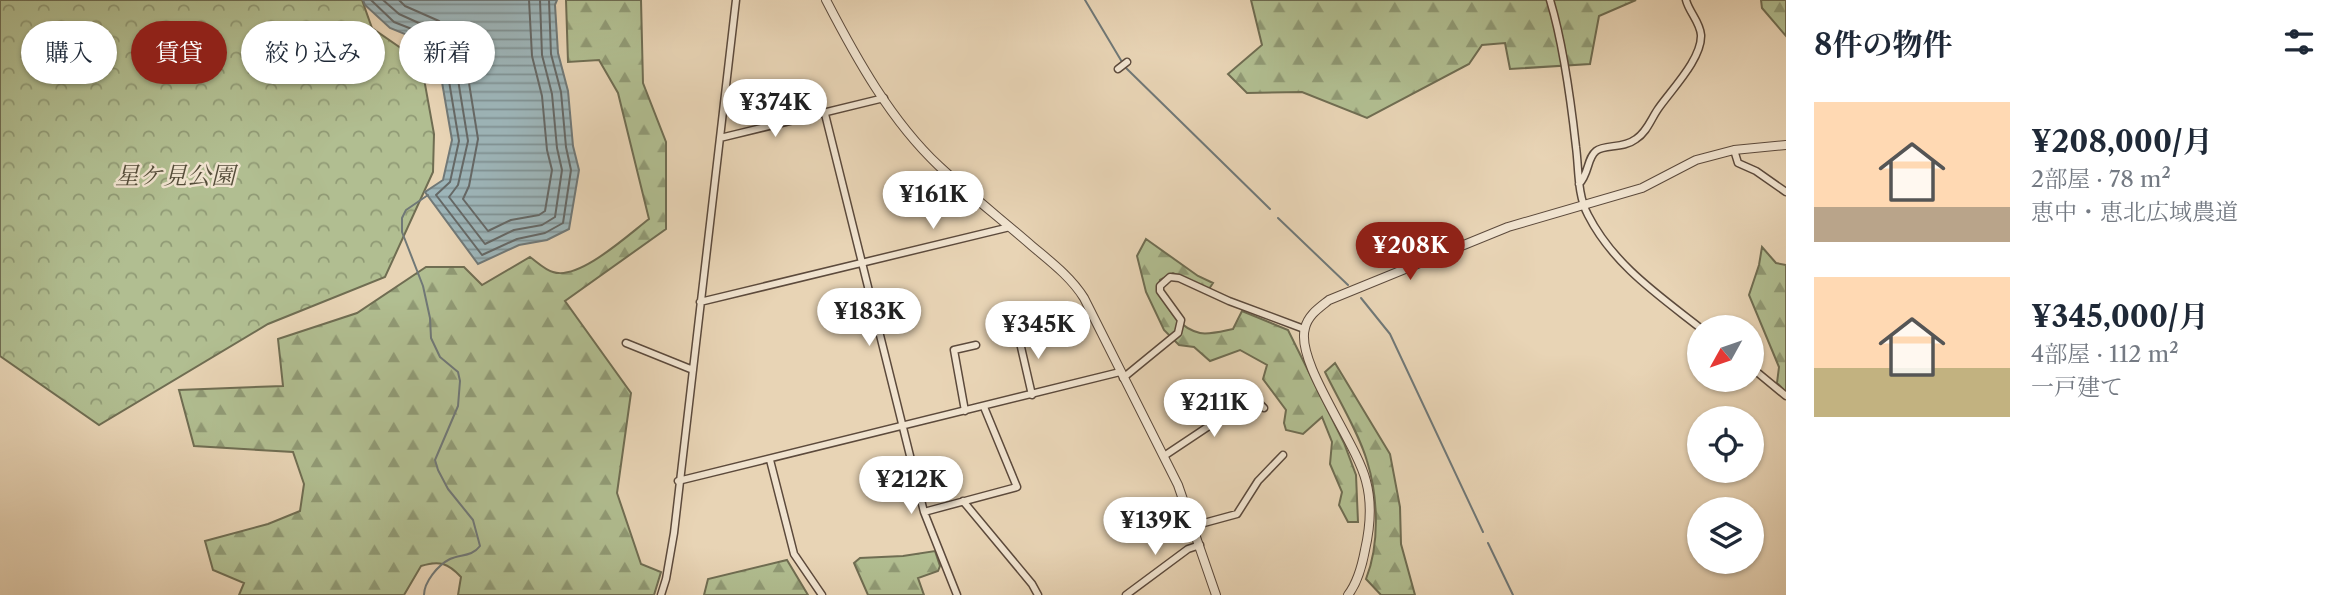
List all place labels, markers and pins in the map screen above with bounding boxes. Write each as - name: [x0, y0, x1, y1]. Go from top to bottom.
- pin: ¥374K: [726, 80, 824, 139]
- pin: ¥161K: [884, 172, 982, 231]
- pin: ¥208K: [1361, 222, 1459, 282]
- pin: ¥183K: [820, 288, 918, 348]
- pin: ¥345K: [989, 302, 1087, 361]
- pin: ¥211K: [1165, 380, 1263, 439]
- pin: ¥212K: [862, 456, 960, 516]
- pin: ¥139K: [1106, 498, 1204, 557]

